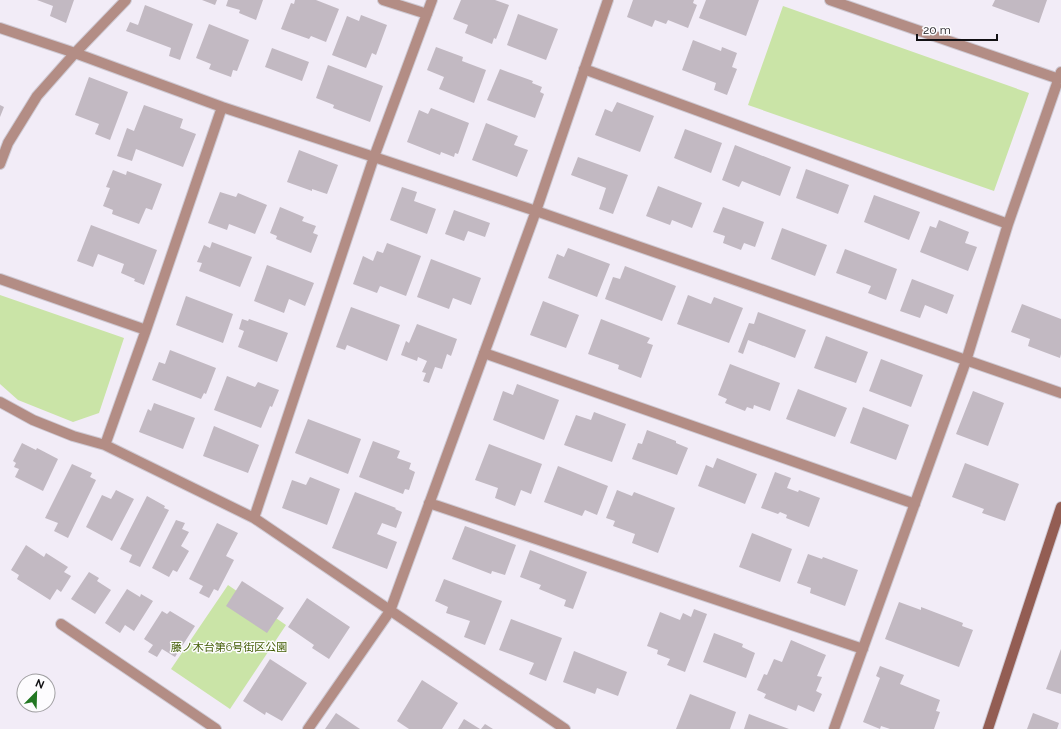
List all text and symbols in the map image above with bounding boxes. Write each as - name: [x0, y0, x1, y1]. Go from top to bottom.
- scale bar: [917, 16, 997, 42]
- text: 20 m: [923, 23, 951, 37]
- park label: 藤ノ木台第6号街区公園: [171, 641, 287, 654]
- north arrow: [16, 673, 56, 713]
- text: N: [33, 677, 46, 692]

